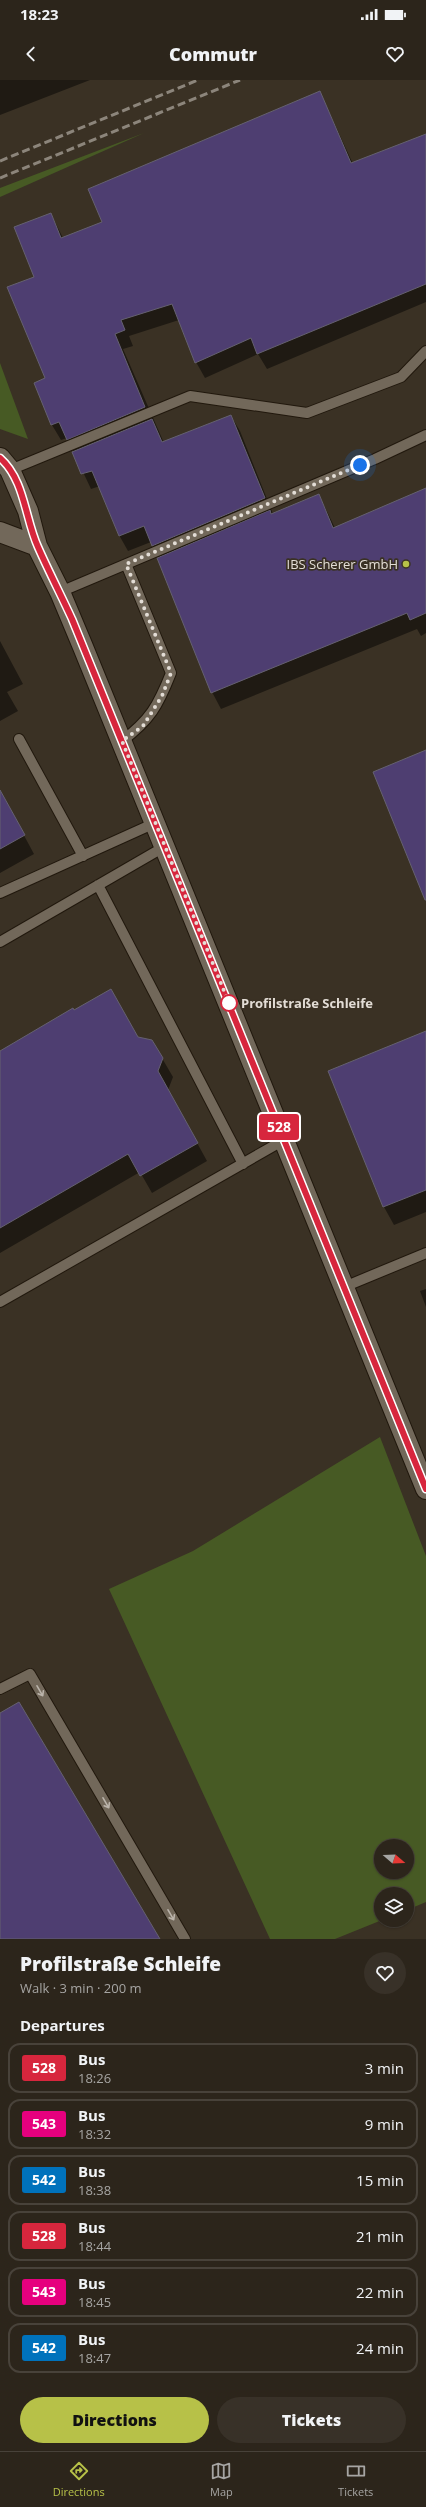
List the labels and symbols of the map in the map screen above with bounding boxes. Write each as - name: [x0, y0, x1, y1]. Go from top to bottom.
- your location: [350, 455, 370, 475]
- place label: IBS Scherer GmbH: [287, 555, 398, 573]
- marker: IBS Scherer GmbH: [401, 559, 411, 569]
- marker: Profilstraße Schleife: [220, 994, 238, 1012]
- place label: Profilstraße Schleife: [241, 994, 373, 1012]
- line badge: 528: [256, 1114, 302, 1140]
- one-way arrow: [36, 1685, 44, 1697]
- one-way arrow: [102, 1797, 110, 1809]
- north arrow: [374, 1839, 414, 1879]
- one-way arrow: [168, 1909, 176, 1921]

